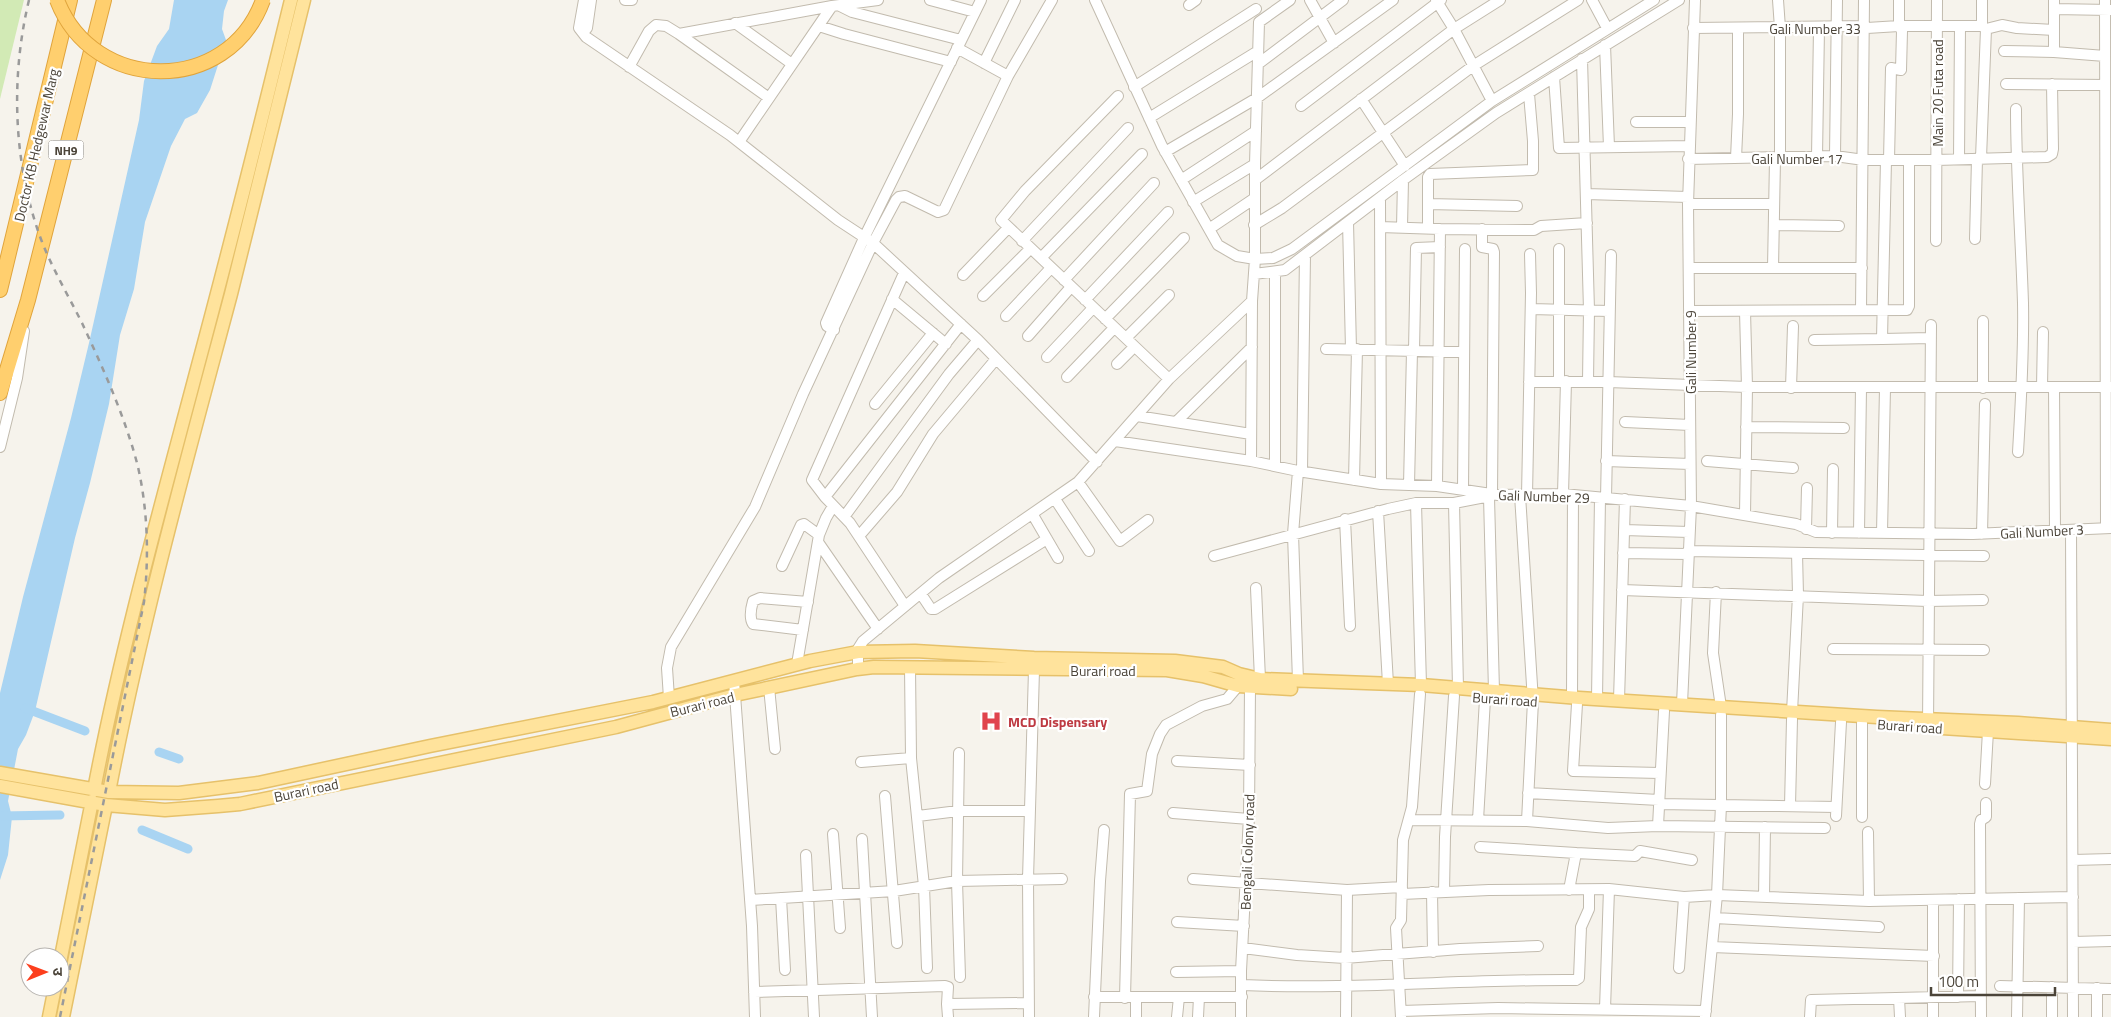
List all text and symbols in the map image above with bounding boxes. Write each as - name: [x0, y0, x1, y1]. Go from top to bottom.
- street label: Gali Number 33: [1769, 18, 1861, 39]
- street label: Main 20 Futa road: [1927, 39, 1948, 147]
- street label: Doctor KB Hedgewar Marg: [8, 66, 64, 224]
- road number: NH9: [48, 140, 84, 160]
- street label: Gali Number 17: [1751, 148, 1843, 169]
- street label: Gali Number 9: [1680, 310, 1701, 394]
- street label: Gali Number 29: [1498, 484, 1590, 508]
- street label: Gali Number 3: [2000, 518, 2084, 544]
- street label: Burari road: [1070, 660, 1136, 681]
- street label: Burari road: [668, 686, 736, 722]
- street label: Burari road: [1472, 686, 1538, 712]
- hospital icon: MCD Dispensary: [978, 708, 1004, 734]
- place label: MCD Dispensary: [1008, 711, 1107, 732]
- street label: Burari road: [1877, 713, 1943, 739]
- street label: Burari road: [272, 773, 340, 807]
- street label: Bengali Colony road: [1234, 794, 1260, 910]
- north arrow: [20, 947, 70, 997]
- scale bar: [1931, 964, 2055, 996]
- text: उ: [48, 967, 69, 977]
- text: 100 m: [1938, 970, 1979, 993]

